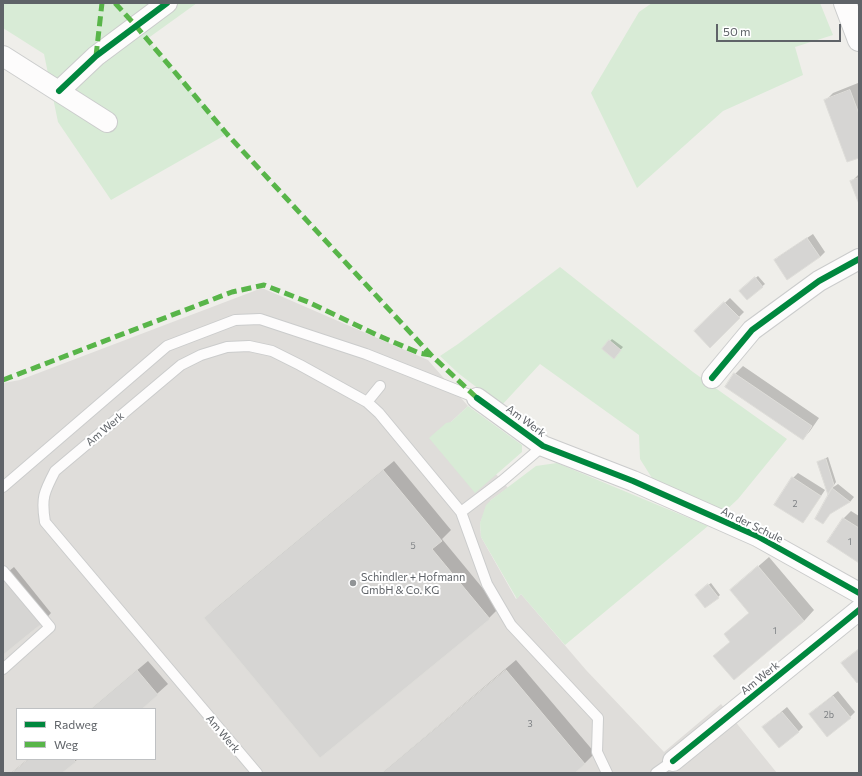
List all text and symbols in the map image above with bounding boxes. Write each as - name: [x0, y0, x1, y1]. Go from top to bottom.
- scale bar: [718, 16, 843, 42]
- text: 50 m: [723, 24, 751, 38]
- street label: Am Werk: [504, 402, 548, 440]
- street label: Am Werk: [83, 409, 127, 449]
- house number: 2: [793, 499, 797, 509]
- street label: An der Schule: [719, 504, 785, 546]
- house number: 1: [848, 537, 852, 547]
- house number: 5: [410, 541, 416, 551]
- place label: Schindler + Hofmann GmbH & Co. KG: [361, 570, 465, 596]
- marker: Schindler + Hofmann GmbH & Co. KG: [348, 578, 358, 588]
- house number: 1: [773, 626, 777, 636]
- street label: Am Werk: [738, 658, 782, 698]
- legend: [16, 708, 156, 760]
- house number: 2b: [824, 710, 834, 720]
- street label: Am Werk: [203, 712, 243, 756]
- text: Radweg: [54, 717, 97, 731]
- house number: 3: [527, 719, 533, 729]
- text: Weg: [54, 737, 78, 751]

